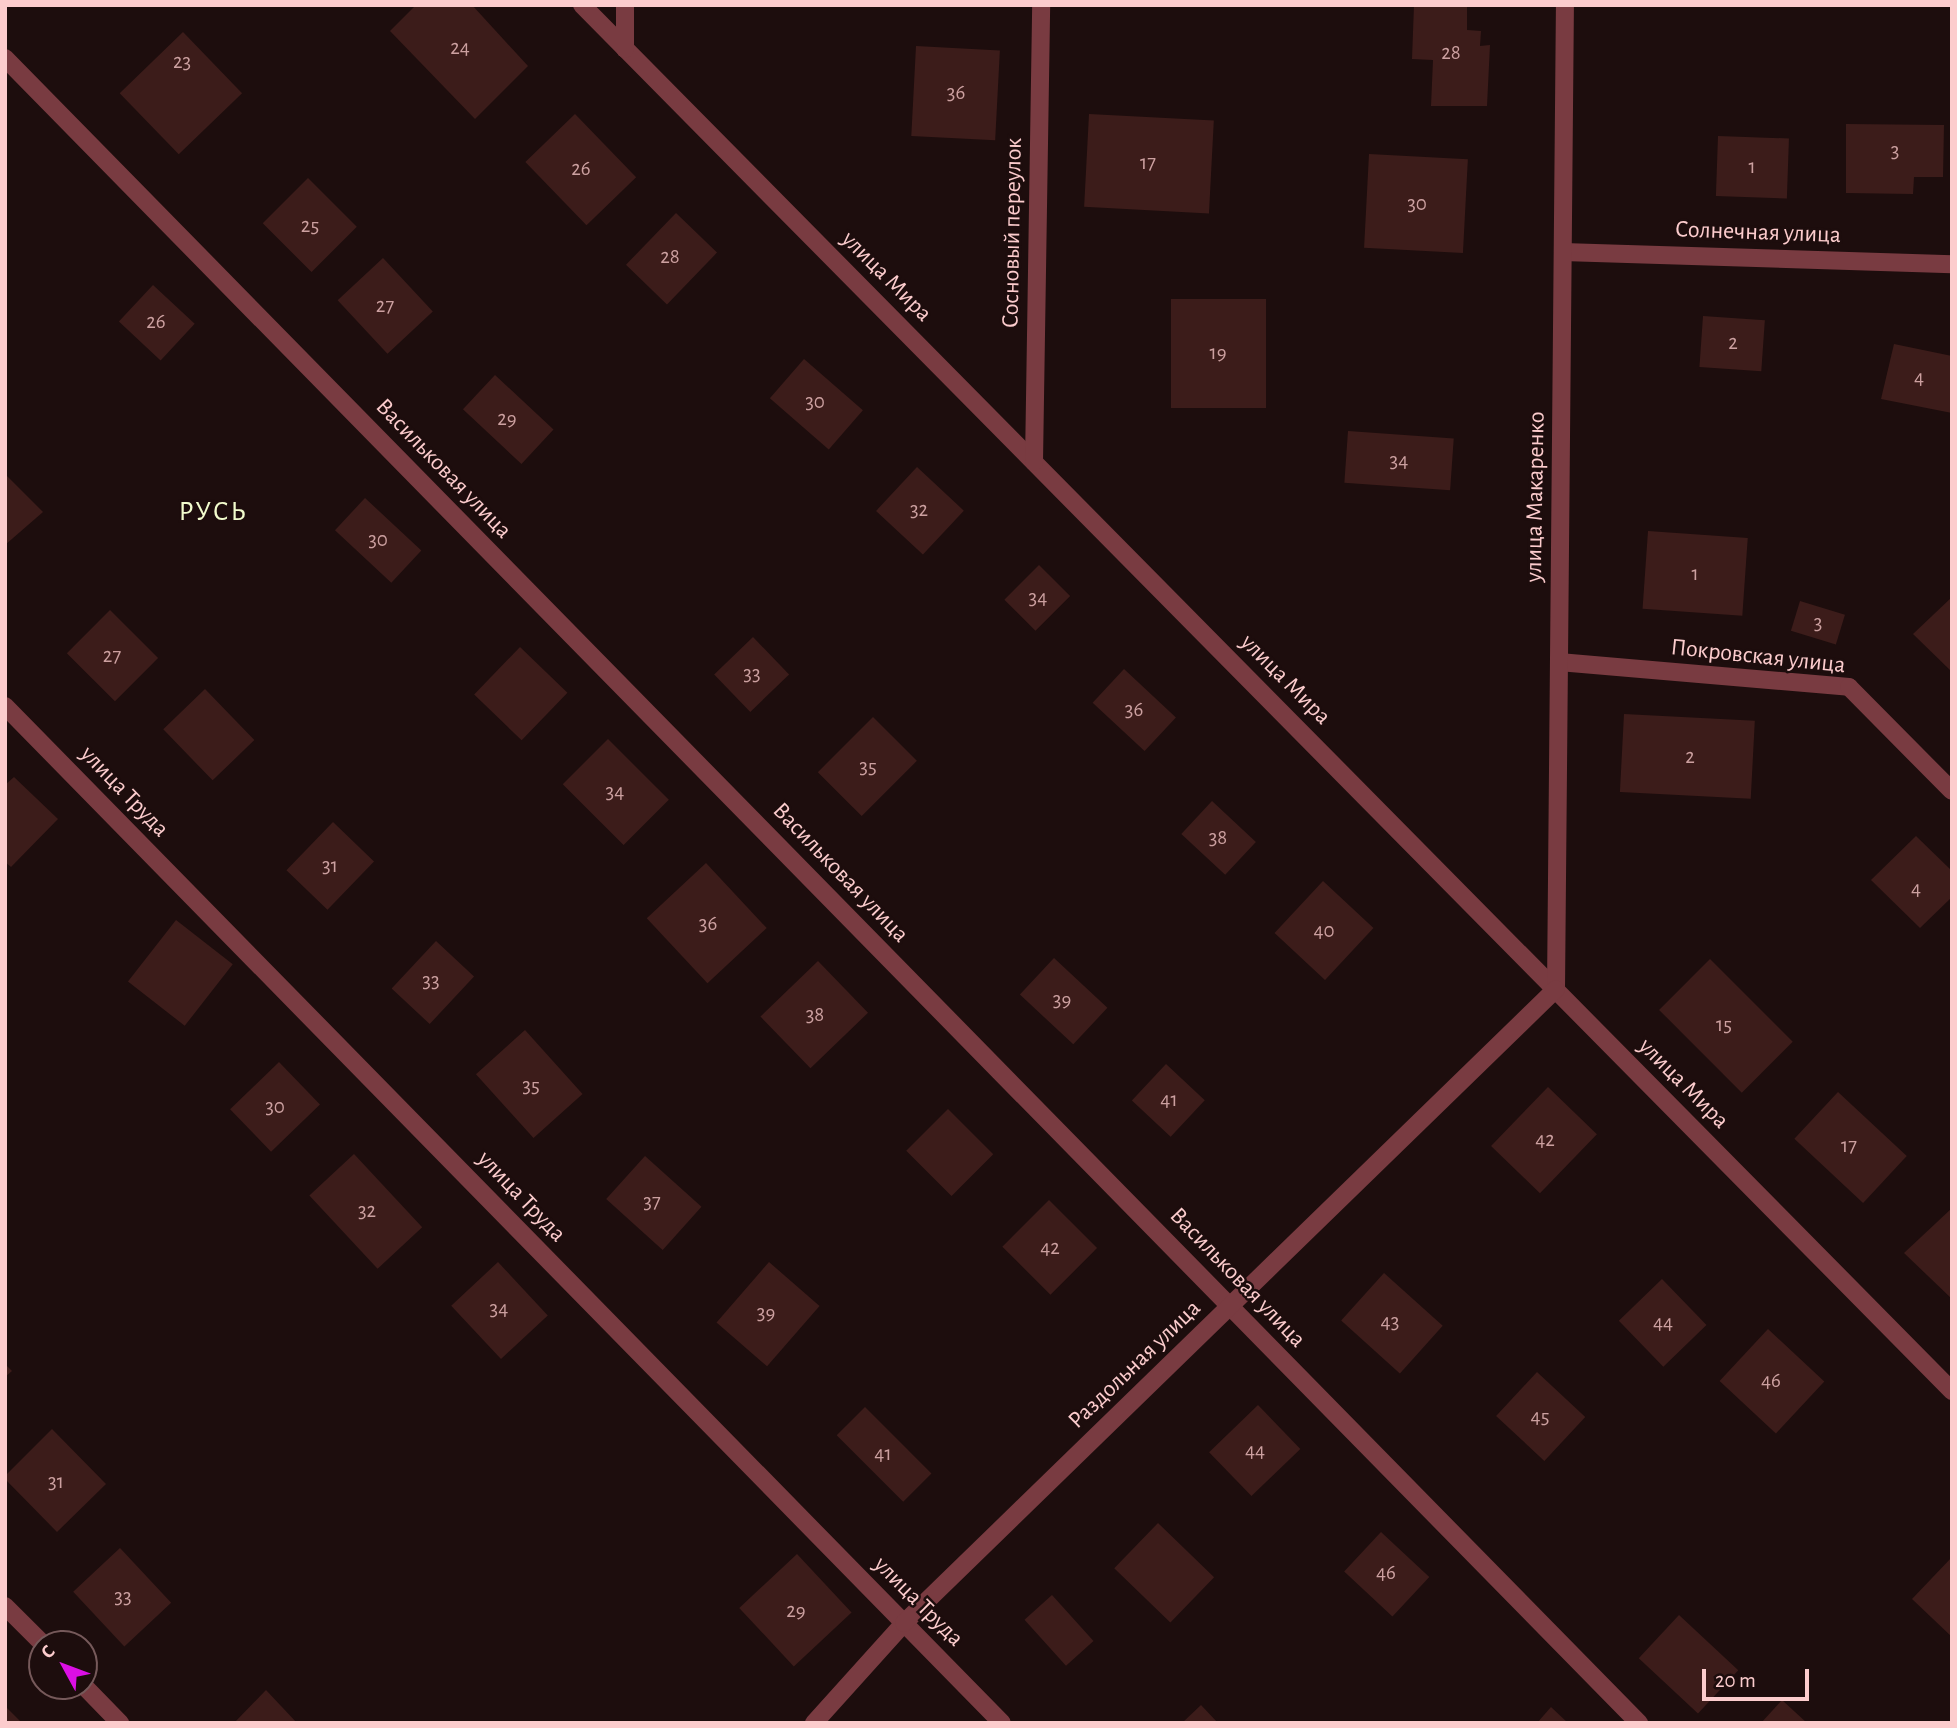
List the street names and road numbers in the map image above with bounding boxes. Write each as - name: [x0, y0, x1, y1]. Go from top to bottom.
- street label: Сосновый переулок: [997, 138, 1029, 328]
- street label: Солнечная улица: [1675, 216, 1841, 250]
- street label: улица Мира: [835, 226, 937, 328]
- street label: Васильковая улица: [369, 393, 517, 545]
- street label: улица Макаренко: [1520, 411, 1552, 583]
- street label: улица Мира: [1234, 629, 1336, 731]
- street label: Покровская улица: [1669, 634, 1847, 680]
- street label: улица Труда: [74, 740, 174, 844]
- street label: Васильковая улица: [766, 797, 914, 949]
- street label: улица Мира: [1632, 1033, 1734, 1135]
- street label: улица Труда: [471, 1145, 571, 1249]
- street label: Васильковая улица: [1163, 1202, 1311, 1354]
- street label: Раздольная улица: [1063, 1295, 1207, 1435]
- street label: улица Труда: [867, 1551, 969, 1653]

